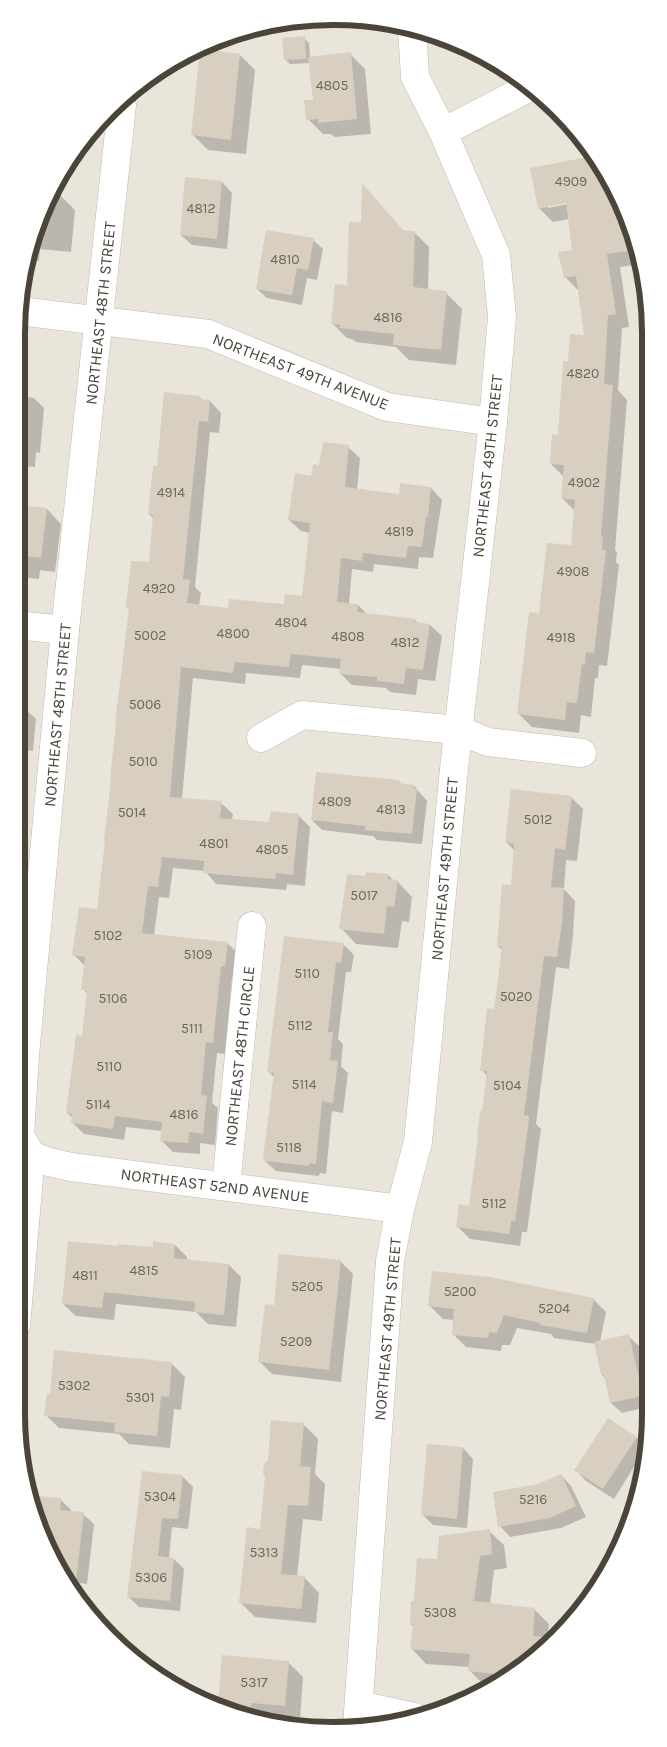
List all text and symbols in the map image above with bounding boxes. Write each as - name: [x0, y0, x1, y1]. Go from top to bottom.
- house number: 4805: [316, 77, 348, 94]
- house number: 4909: [555, 173, 587, 190]
- house number: 4812: [186, 200, 216, 217]
- street label: NORTHEAST 48TH STREET: [81, 220, 120, 406]
- house number: 4810: [270, 251, 300, 268]
- house number: 4816: [373, 309, 403, 326]
- street label: NORTHEAST 49TH AVENUE: [210, 329, 392, 414]
- house number: 4820: [567, 365, 599, 382]
- street label: NORTHEAST 49TH STREET: [468, 374, 507, 558]
- house number: 4902: [568, 474, 600, 491]
- house number: 4914: [157, 484, 185, 501]
- house number: 4819: [384, 523, 414, 540]
- house number: 4908: [557, 563, 589, 580]
- house number: 4920: [143, 580, 175, 597]
- house number: 4804: [275, 614, 307, 631]
- street label: NORTHEAST 48TH STREET: [40, 622, 75, 808]
- house number: 4800: [216, 625, 250, 642]
- house number: 5002: [134, 627, 166, 644]
- house number: 4808: [331, 628, 365, 645]
- house number: 4918: [546, 629, 576, 646]
- house number: 4812: [390, 634, 420, 651]
- house number: 5006: [129, 696, 161, 713]
- house number: 5010: [128, 753, 158, 770]
- street label: NORTHEAST 49TH STREET: [427, 777, 462, 961]
- house number: 4809: [319, 793, 351, 810]
- house number: 4813: [376, 801, 406, 818]
- house number: 5014: [118, 804, 147, 821]
- house number: 5012: [524, 811, 552, 828]
- house number: 4801: [199, 835, 229, 852]
- house number: 4805: [256, 841, 288, 858]
- house number: 5017: [350, 887, 378, 904]
- house number: 5102: [94, 927, 122, 944]
- house number: 5109: [184, 946, 212, 963]
- street label: NORTHEAST 48TH CIRCLE: [221, 965, 258, 1147]
- house number: 5110: [294, 965, 320, 982]
- house number: 5020: [500, 988, 532, 1005]
- house number: 5106: [99, 990, 127, 1007]
- house number: 5112: [287, 1017, 313, 1034]
- house number: 5111: [181, 1020, 203, 1037]
- house number: 5110: [96, 1058, 122, 1075]
- house number: 5114: [292, 1076, 317, 1093]
- house number: 5104: [493, 1077, 522, 1094]
- house number: 5114: [86, 1096, 111, 1113]
- house number: 4816: [169, 1106, 199, 1123]
- house number: 5118: [276, 1139, 302, 1156]
- street label: NORTHEAST 52ND AVENUE: [119, 1164, 310, 1207]
- house number: 5112: [481, 1195, 507, 1212]
- street label: NORTHEAST 49TH STREET: [370, 1237, 405, 1421]
- house number: 4815: [130, 1262, 159, 1279]
- house number: 4811: [72, 1267, 98, 1284]
- house number: 5205: [291, 1278, 323, 1295]
- house number: 5200: [444, 1283, 476, 1300]
- house number: 5204: [538, 1300, 570, 1317]
- house number: 5209: [280, 1333, 312, 1350]
- house number: 5302: [58, 1377, 90, 1394]
- house number: 5301: [125, 1389, 155, 1406]
- house number: 5304: [144, 1488, 176, 1505]
- house number: 5216: [519, 1491, 547, 1508]
- house number: 5313: [249, 1544, 279, 1561]
- house number: 5306: [135, 1569, 167, 1586]
- house number: 5308: [423, 1604, 457, 1621]
- house number: 5317: [240, 1674, 268, 1691]

